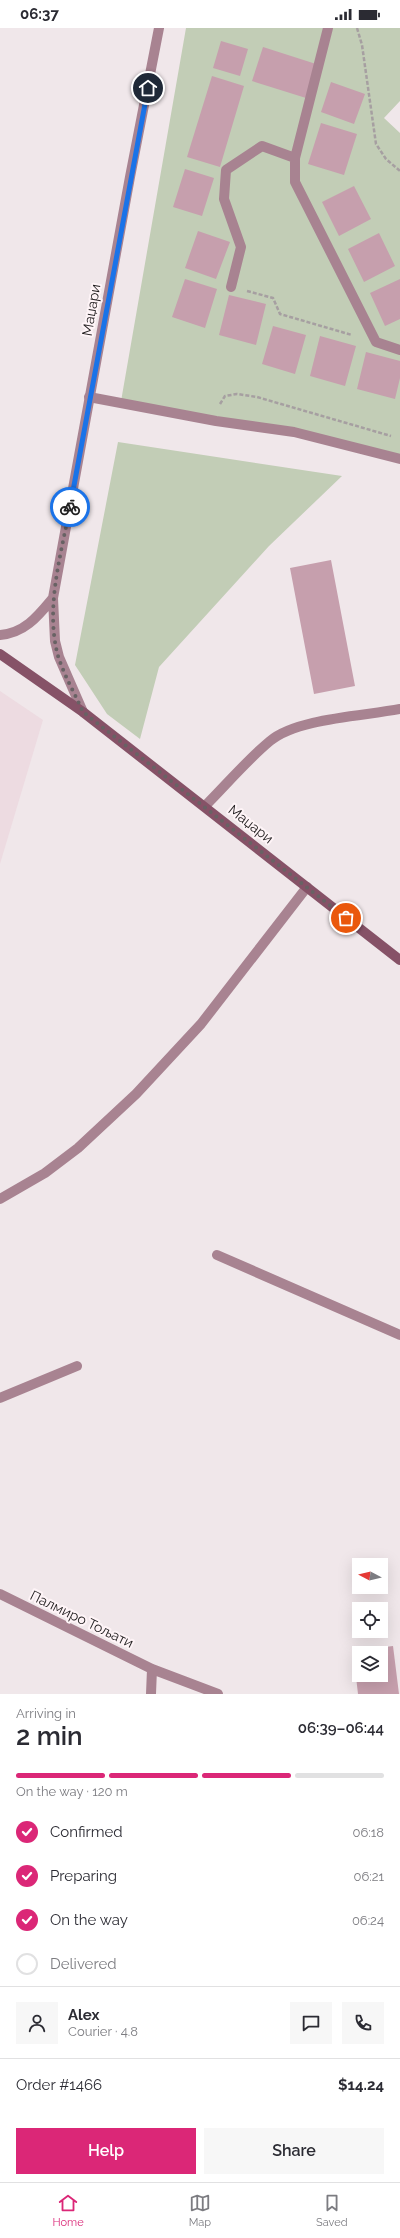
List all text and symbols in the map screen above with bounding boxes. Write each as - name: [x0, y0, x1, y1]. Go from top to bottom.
- text: 06:37: [20, 5, 59, 23]
- pin: [131, 71, 165, 105]
- icon: home: [137, 77, 159, 99]
- street label: Маџари: [79, 283, 103, 337]
- courier: [50, 487, 90, 527]
- icon: bike: [59, 496, 81, 518]
- street label: Маџари: [225, 802, 277, 846]
- pin: [329, 901, 363, 935]
- icon: bag: [335, 907, 357, 929]
- north arrow: [352, 1558, 388, 1594]
- map controls: [352, 1558, 388, 1682]
- street label: Палмиро Тољати: [28, 1587, 136, 1651]
- button: locate: [352, 1602, 388, 1638]
- button: layers: [352, 1646, 388, 1682]
- text: Arriving in: [16, 1706, 76, 1721]
- text: 06:39–06:44: [298, 1719, 384, 1737]
- text: 2 min: [16, 1721, 83, 1751]
- text: On the way · 120 m: [16, 1784, 128, 1799]
- icon: check: [16, 1821, 38, 1843]
- text: Confirmed: [50, 1823, 123, 1841]
- text: 06:18: [352, 1825, 384, 1840]
- icon: check: [16, 1865, 38, 1887]
- text: Preparing: [50, 1867, 117, 1885]
- text: 06:21: [353, 1869, 384, 1884]
- icon: check: [16, 1909, 38, 1931]
- text: On the way: [50, 1911, 128, 1929]
- text: 06:24: [352, 1913, 384, 1928]
- text: Delivered: [50, 1955, 117, 1973]
- button: person: [16, 2002, 58, 2044]
- button: chat: [290, 2002, 332, 2044]
- button: phone: [342, 2002, 384, 2044]
- text: Alex: [68, 2006, 99, 2024]
- text: Courier · 4.8: [68, 2024, 138, 2039]
- text: Order #1466: [16, 2076, 102, 2094]
- text: $14.24: [338, 2076, 384, 2094]
- button: Help: [16, 2128, 196, 2174]
- button: Share: [204, 2128, 384, 2174]
- tab: Home: [53, 2192, 84, 2229]
- tab: Map: [189, 2192, 211, 2229]
- tab: Saved: [316, 2192, 347, 2229]

